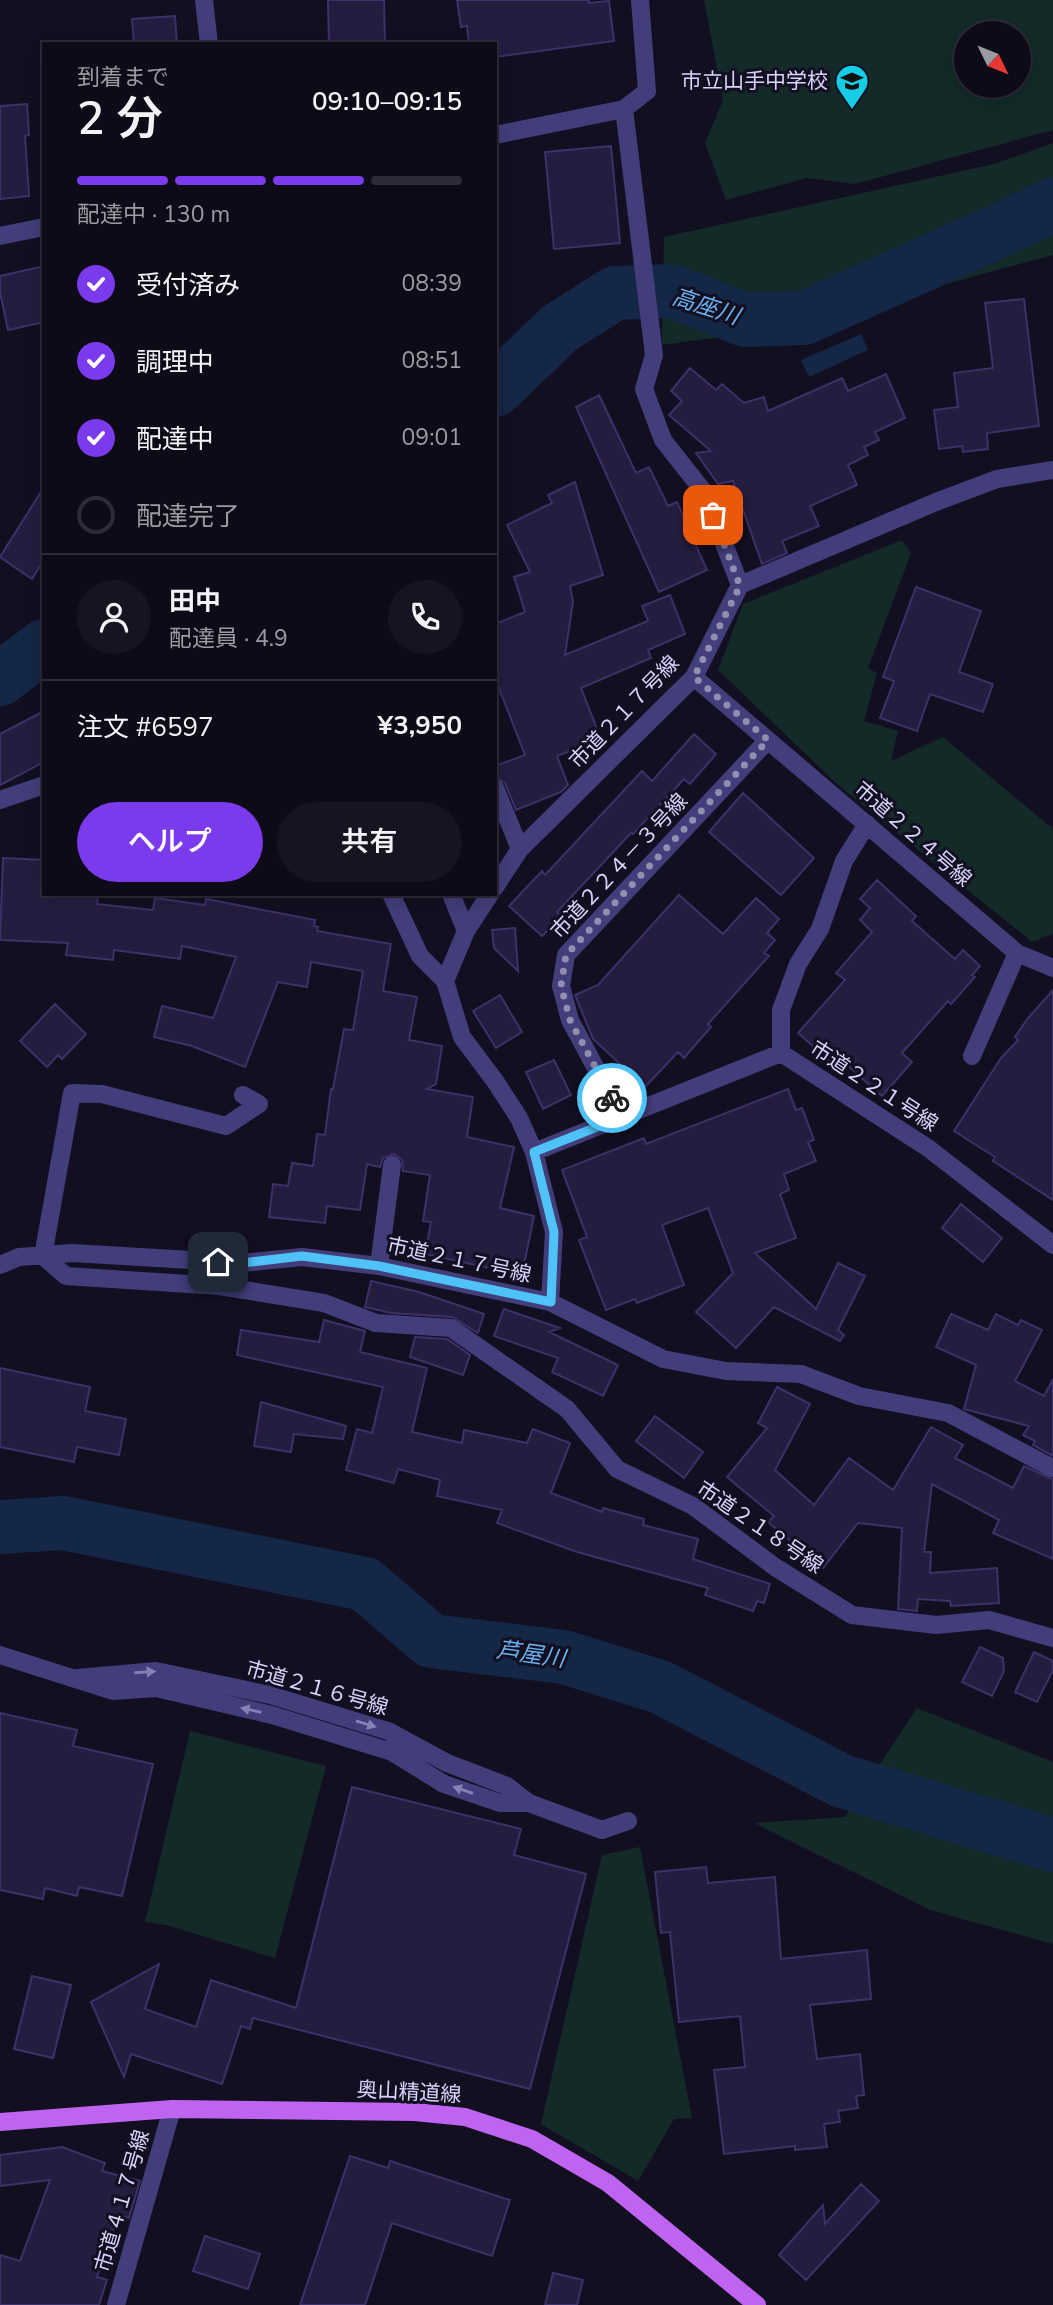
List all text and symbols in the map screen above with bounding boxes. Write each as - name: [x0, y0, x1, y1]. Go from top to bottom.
- north arrow: [954, 21, 1031, 98]
- map controls: [954, 21, 1031, 98]
- text: 到着まで: [77, 62, 169, 93]
- school or university icon: 市立山手中学校: [833, 62, 871, 111]
- place label: 市立山手中学校: [681, 67, 828, 95]
- text: 09:10–09:15: [312, 84, 462, 119]
- text: 2 分: [77, 87, 163, 150]
- text: 配達中 · 130 m: [77, 199, 230, 230]
- icon: check: [77, 265, 115, 303]
- text: 受付済み: [136, 268, 240, 303]
- text: 08:39: [402, 268, 462, 299]
- water label: 高座川: [668, 281, 746, 333]
- icon: check: [77, 342, 115, 380]
- text: 調理中: [136, 345, 214, 380]
- text: 08:51: [402, 345, 462, 376]
- icon: check: [77, 419, 115, 457]
- text: 配達中: [136, 422, 214, 457]
- text: 09:01: [402, 422, 462, 453]
- pin: [683, 485, 743, 545]
- icon: bag: [694, 496, 732, 534]
- text: 配達完了: [136, 499, 240, 534]
- button: person: [77, 580, 151, 654]
- button: phone: [388, 580, 462, 654]
- text: 田中: [169, 584, 221, 619]
- text: 配達員 · 4.9: [169, 623, 288, 654]
- street label: 市道２１７号線: [563, 649, 685, 775]
- text: ¥3,950: [378, 708, 462, 743]
- text: 注文 #6597: [77, 710, 214, 745]
- street label: 市道２２４号線: [848, 775, 978, 893]
- street label: 市道２２４－３号線: [544, 787, 694, 945]
- button: ヘルプ: [77, 802, 263, 882]
- button: 共有: [277, 802, 462, 882]
- street label: 市道２２１号線: [805, 1034, 943, 1138]
- courier: [577, 1063, 647, 1133]
- icon: bike: [593, 1079, 631, 1117]
- street label: 市道２１７号線: [384, 1231, 534, 1289]
- pin: [188, 1232, 248, 1292]
- icon: home: [199, 1243, 237, 1281]
- street label: 市道２１８号線: [691, 1474, 829, 1580]
- water label: 芦屋川: [495, 1634, 570, 1675]
- street label: 市道２１６号線: [242, 1654, 392, 1722]
- one-way arrow: [134, 1667, 156, 1678]
- one-way arrow: [240, 1704, 262, 1715]
- one-way arrow: [356, 1720, 377, 1730]
- one-way arrow: [452, 1784, 473, 1795]
- street label: 奥山精道線: [356, 2075, 462, 2109]
- street label: 市道４１７号線: [88, 2126, 156, 2276]

